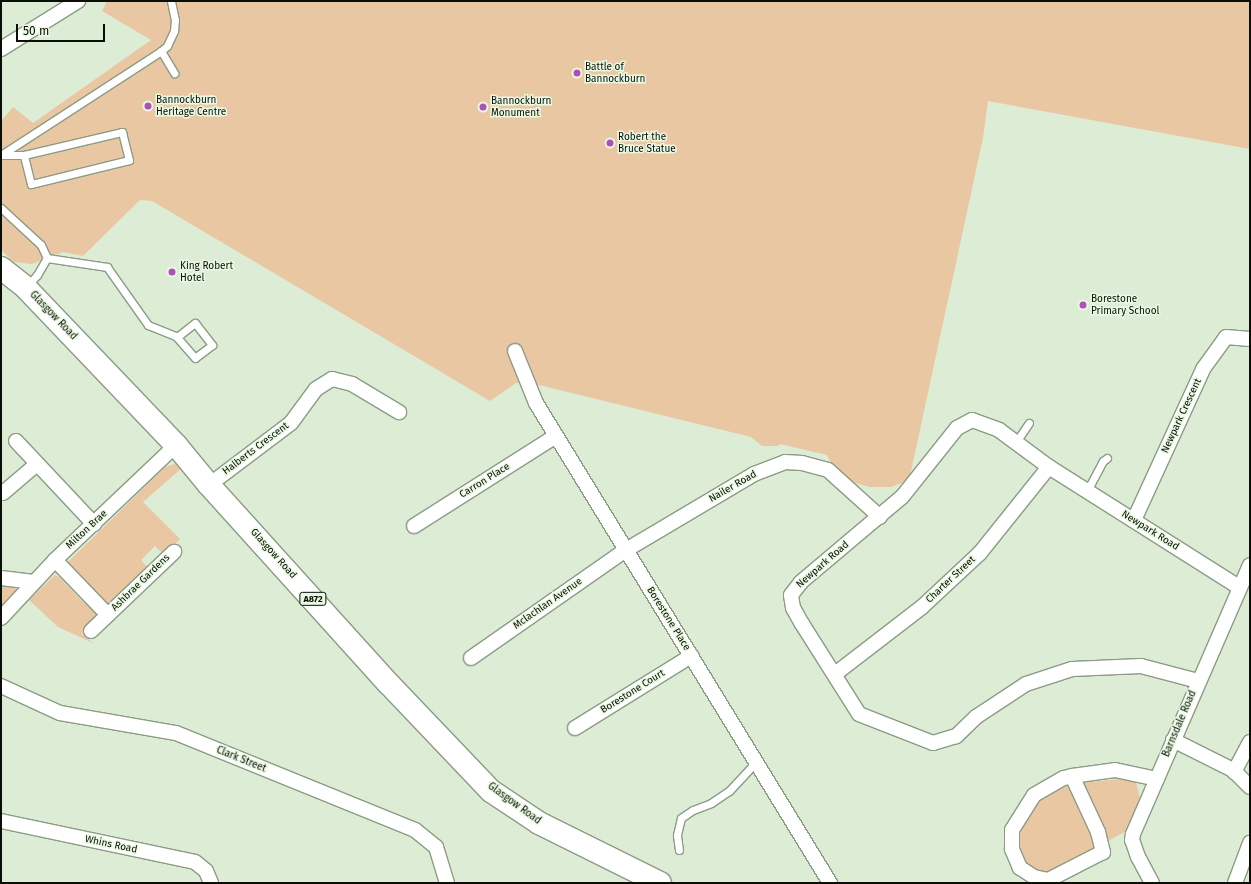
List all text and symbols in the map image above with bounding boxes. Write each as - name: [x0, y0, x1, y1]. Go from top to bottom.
- scale bar: [18, 16, 107, 42]
- text: 50 m: [23, 24, 49, 38]
- place label: Battle of Bannockburn: [585, 61, 645, 84]
- marker: Battle of Bannockburn: [572, 68, 582, 78]
- place label: Bannockburn Heritage Centre: [156, 94, 226, 118]
- place label: Bannockburn Monument: [491, 95, 551, 118]
- marker: Bannockburn Heritage Centre: [143, 101, 153, 111]
- marker: Bannockburn Monument: [478, 102, 488, 112]
- place label: Robert the Bruce Statue: [618, 131, 676, 154]
- marker: Robert the Bruce Statue: [605, 138, 615, 148]
- place label: King Robert Hotel: [180, 260, 233, 284]
- marker: King Robert Hotel: [167, 267, 177, 277]
- street label: Glasgow Road: [27, 289, 79, 343]
- place label: Borestone Primary School: [1091, 293, 1159, 316]
- marker: Borestone Primary School: [1078, 300, 1088, 310]
- street label: Newpark Crescent: [1159, 377, 1205, 455]
- street label: Halberts Crescent: [220, 420, 292, 478]
- street label: Carron Place: [458, 461, 512, 501]
- street label: Nailer Road: [707, 469, 759, 505]
- street label: Milton Brae: [64, 508, 110, 552]
- street label: Newpark Road: [1119, 509, 1181, 553]
- street label: Glasgow Road: [247, 527, 299, 581]
- street label: Newpark Road: [794, 539, 852, 591]
- street label: Ashbrae Gardens: [109, 552, 173, 614]
- street label: Charter Street: [924, 554, 978, 606]
- street label: Mclachlan Avenue: [511, 576, 585, 632]
- street label: Borestone Place: [644, 585, 692, 653]
- road number: A872: [299, 592, 327, 606]
- street label: Borestone Court: [599, 667, 667, 717]
- street label: Barnsdale Road: [1161, 689, 1199, 759]
- street label: Clark Street: [214, 745, 268, 775]
- street label: Glasgow Road: [485, 781, 543, 827]
- street label: Whins Road: [84, 834, 138, 856]

